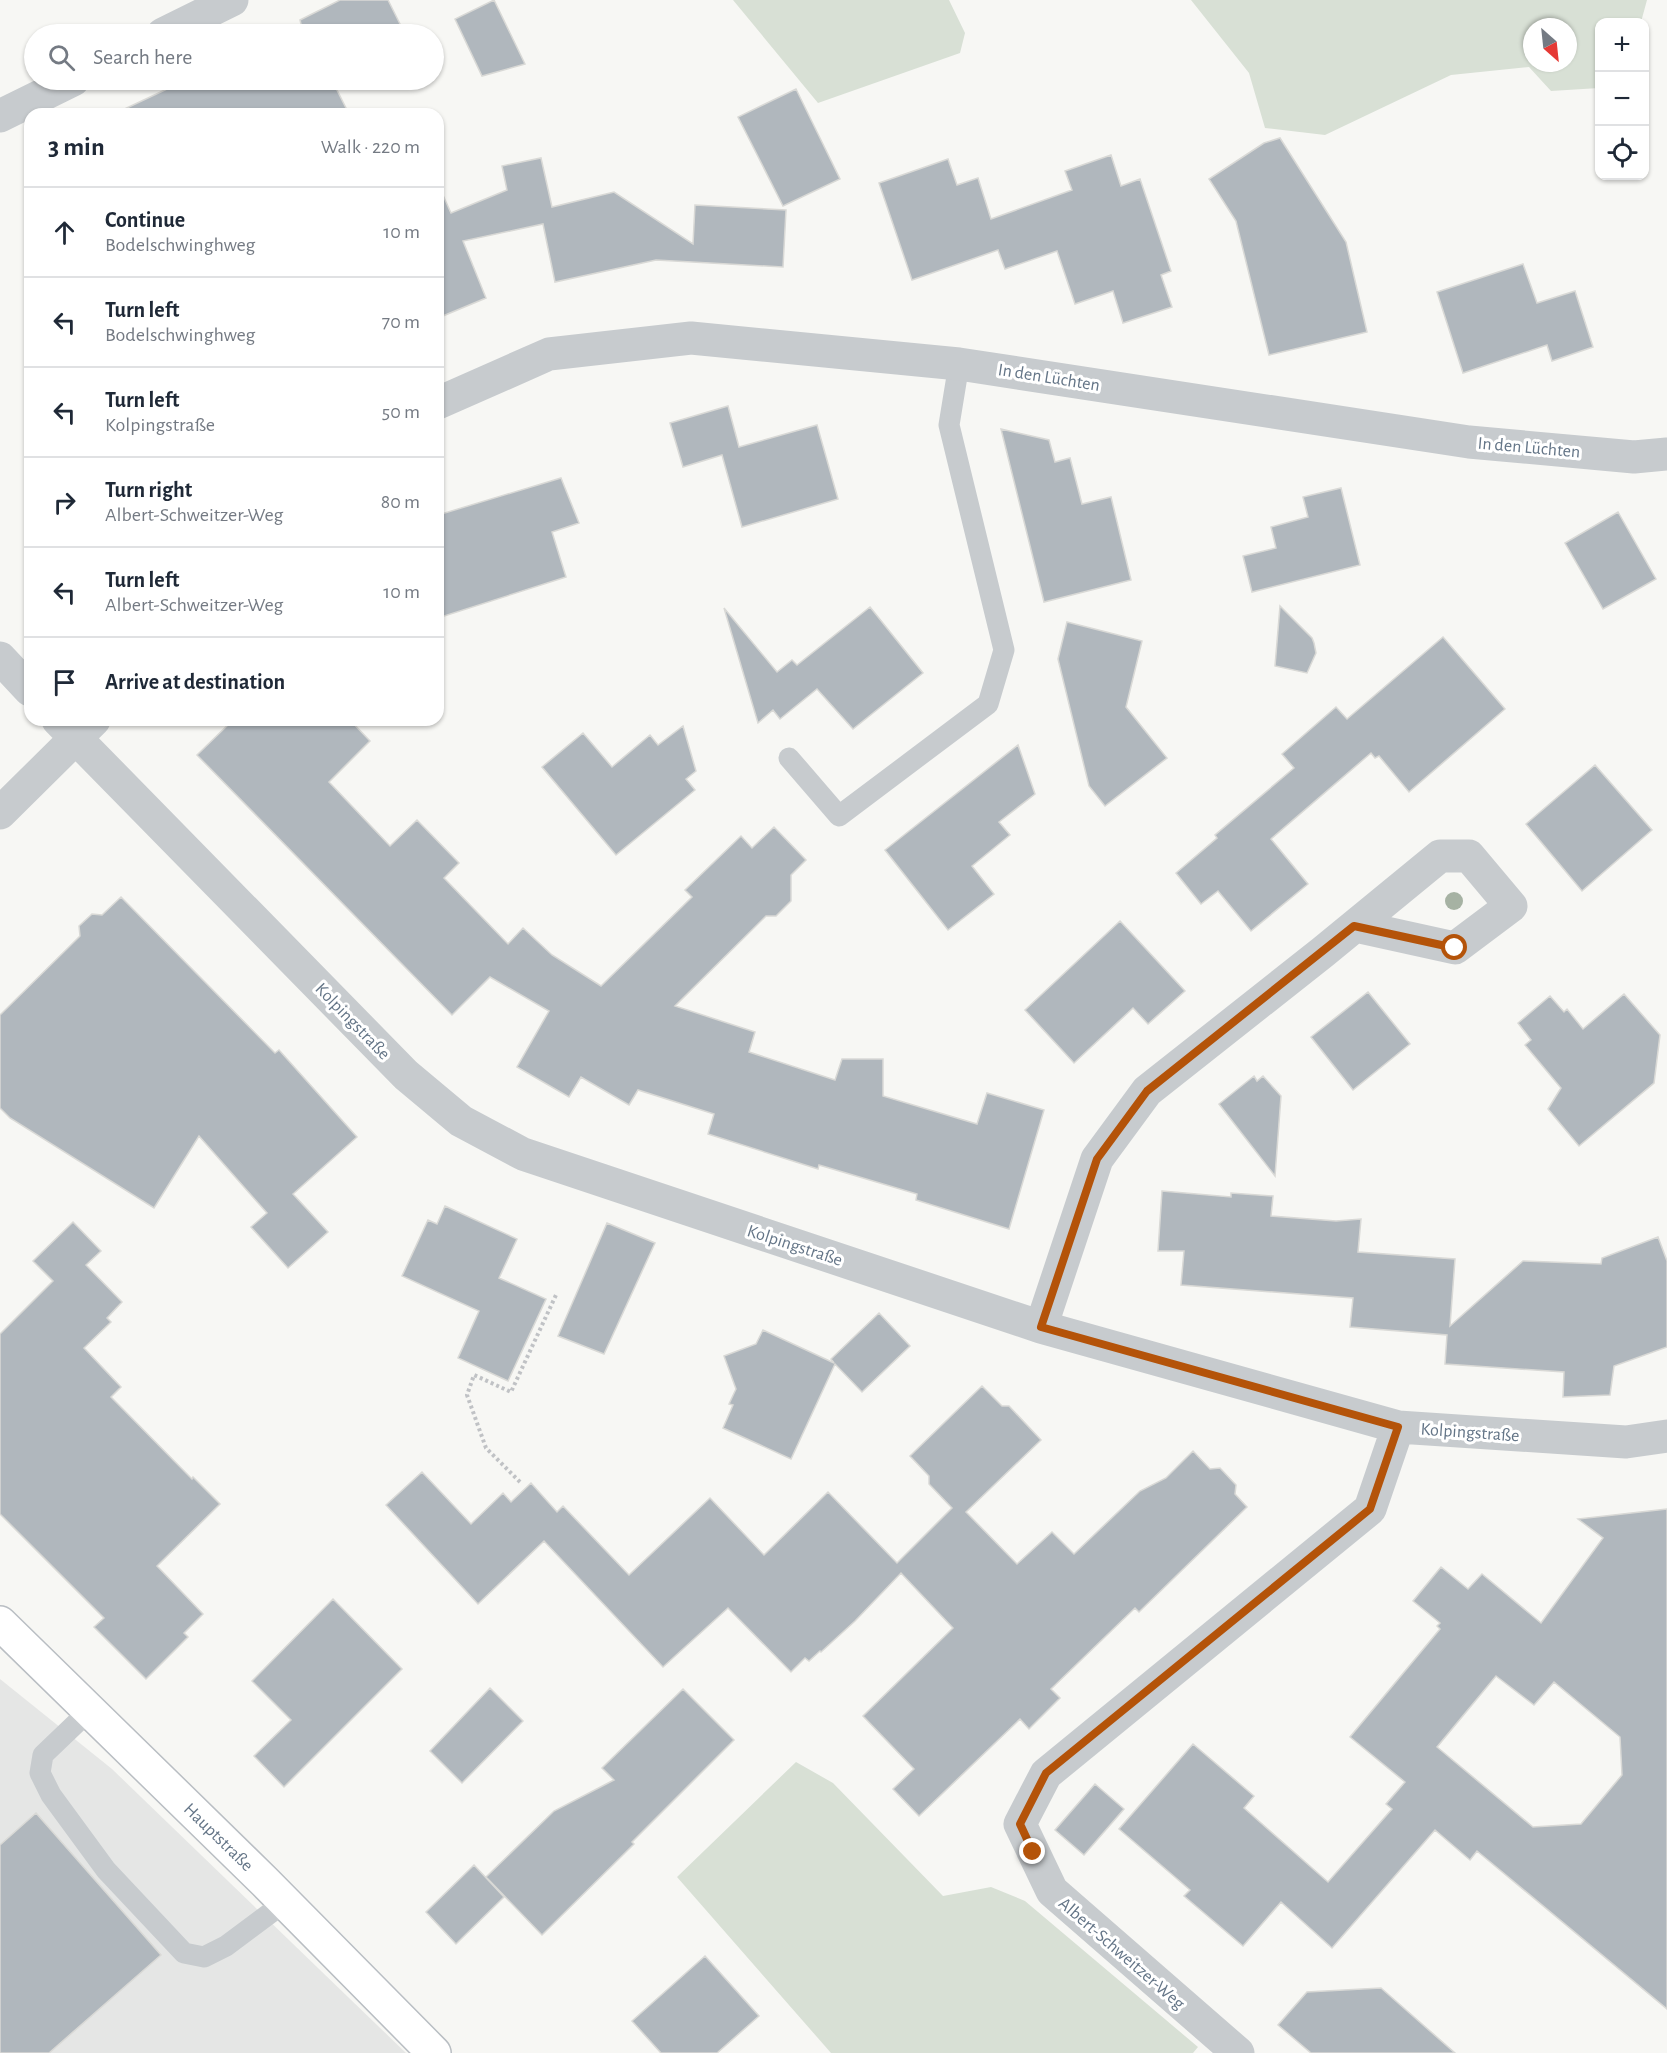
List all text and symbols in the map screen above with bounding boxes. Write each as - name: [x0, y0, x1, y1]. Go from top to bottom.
- north arrow: [1523, 18, 1577, 72]
- map controls: [1595, 18, 1649, 180]
- button: +: [1595, 18, 1649, 72]
- search box: [24, 24, 444, 90]
- icon: search: [45, 41, 78, 74]
- text: Search here: [93, 46, 192, 68]
- button: −: [1595, 72, 1649, 126]
- button: locate: [1595, 126, 1649, 180]
- text: 3 min: [48, 134, 105, 160]
- text: Walk · 220 m: [321, 137, 420, 157]
- text: Continue: [105, 209, 185, 231]
- icon: ahead: [48, 216, 81, 249]
- text: 10 m: [383, 222, 420, 242]
- text: Bodelschwinghweg: [105, 235, 255, 255]
- text: Turn left: [105, 299, 179, 321]
- icon: left: [48, 306, 81, 339]
- text: 70 m: [382, 312, 420, 332]
- text: Bodelschwinghweg: [105, 325, 255, 345]
- street label: In den Lüchten: [997, 361, 1101, 395]
- text: Turn left: [105, 389, 179, 411]
- icon: left: [48, 396, 81, 429]
- text: 50 m: [382, 402, 420, 422]
- text: Kolpingstraße: [105, 415, 215, 435]
- street label: In den Lüchten: [1477, 435, 1581, 461]
- text: Turn right: [105, 479, 192, 501]
- icon: right: [48, 486, 81, 519]
- text: 80 m: [381, 492, 420, 512]
- text: Albert-Schweitzer-Weg: [105, 505, 283, 525]
- text: Turn left: [105, 569, 179, 591]
- icon: left: [48, 576, 81, 609]
- text: 10 m: [383, 582, 420, 602]
- text: Albert-Schweitzer-Weg: [105, 595, 283, 615]
- icon: arrive: [48, 666, 81, 699]
- text: Arrive at destination: [105, 671, 285, 693]
- route start: [1441, 934, 1467, 960]
- street label: Kolpingstraße: [311, 980, 393, 1064]
- street label: Kolpingstraße: [745, 1222, 845, 1270]
- street label: Kolpingstraße: [1420, 1421, 1520, 1445]
- street label: Hauptstraße: [180, 1800, 256, 1875]
- route end: [1019, 1838, 1045, 1864]
- street label: Albert-Schweitzer-Weg: [1055, 1894, 1188, 2013]

